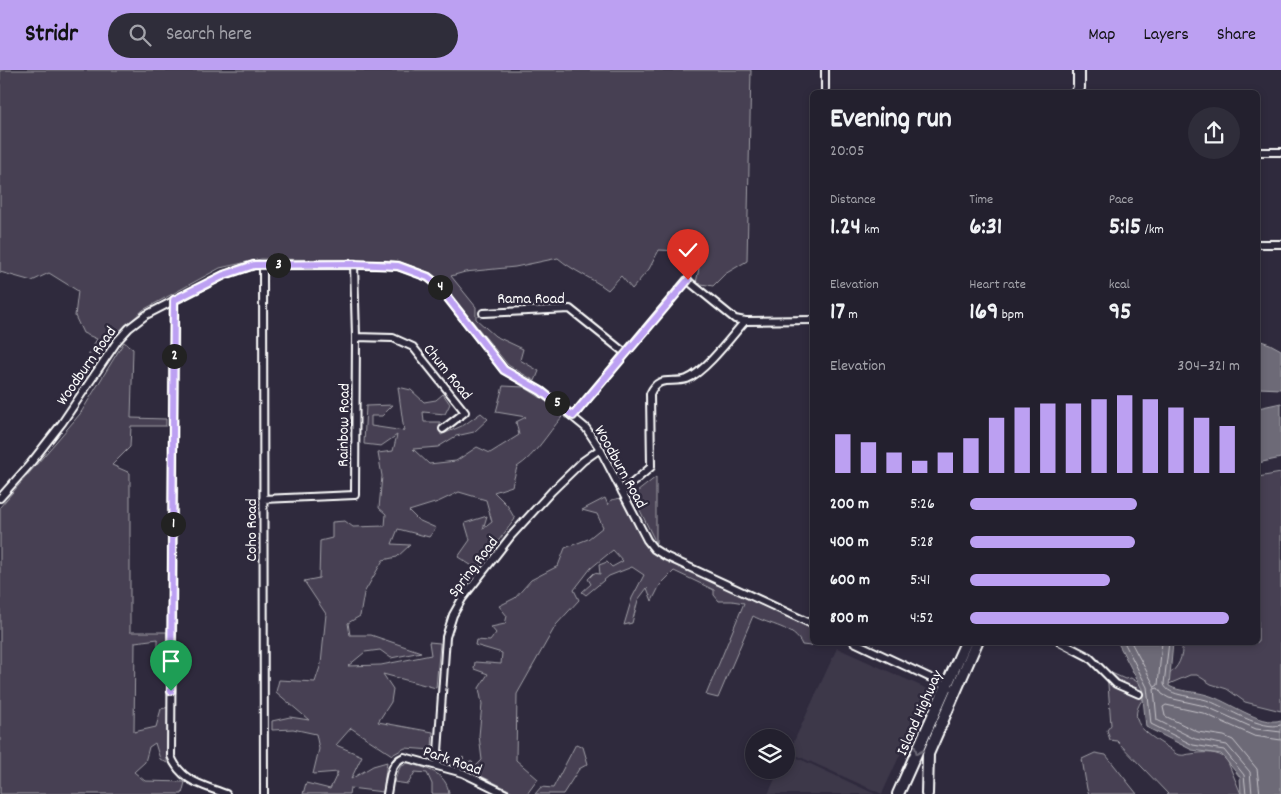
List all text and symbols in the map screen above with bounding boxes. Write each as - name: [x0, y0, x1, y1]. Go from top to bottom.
- search box: [108, 13, 458, 58]
- text: Stridr: [25, 18, 78, 52]
- icon: search: [126, 21, 154, 49]
- text: Search here: [166, 22, 252, 49]
- text: Map: [1088, 23, 1115, 48]
- text: Layers: [1143, 23, 1189, 48]
- text: Share: [1217, 23, 1256, 48]
- text: Evening run: [830, 101, 952, 141]
- button: share: [1188, 107, 1240, 159]
- text: 20:05: [830, 140, 865, 163]
- text: Distance: [830, 190, 876, 210]
- text: Time: [969, 190, 993, 210]
- text: Pace: [1109, 190, 1133, 210]
- text: 1.24: [830, 210, 861, 246]
- text: 6:31: [969, 210, 1002, 246]
- text: 5:15: [1109, 210, 1141, 246]
- text: km: [861, 220, 880, 240]
- text: /km: [1141, 220, 1164, 240]
- pin: [667, 229, 709, 280]
- icon: check: [674, 236, 702, 264]
- pin: 3: [266, 252, 290, 278]
- text: 3: [275, 255, 282, 275]
- pin: 4: [428, 274, 452, 300]
- text: Elevation: [830, 275, 879, 295]
- text: Heart rate: [969, 275, 1026, 295]
- text: kcal: [1109, 275, 1130, 295]
- text: 4: [438, 277, 443, 297]
- street label: Rama Road: [497, 288, 565, 311]
- text: 17: [830, 295, 845, 331]
- text: 169: [969, 295, 999, 331]
- text: 95: [1109, 295, 1132, 331]
- text: m: [845, 305, 858, 325]
- text: bpm: [999, 305, 1024, 325]
- street label: Woodburn Road: [51, 322, 123, 411]
- street label: Chum Road: [417, 339, 477, 406]
- pin: 2: [162, 344, 186, 368]
- text: 2: [171, 346, 178, 366]
- text: Elevation: [830, 355, 886, 378]
- text: 304–321 m: [1177, 355, 1240, 378]
- street label: Rainbow Road: [332, 383, 357, 467]
- pin: 5: [544, 390, 570, 416]
- text: 5: [554, 393, 561, 413]
- street label: Woodburn Road: [588, 422, 652, 513]
- text: 200 m: [830, 493, 869, 516]
- text: 5:26: [910, 493, 935, 516]
- street label: Coho Road: [241, 498, 264, 562]
- pin: 1: [160, 512, 186, 536]
- text: 1: [172, 514, 175, 534]
- text: 400 m: [830, 531, 869, 554]
- text: 5:28: [910, 531, 933, 554]
- street label: Spring Road: [443, 532, 505, 603]
- text: 600 m: [830, 569, 870, 592]
- text: 5:41: [910, 569, 930, 592]
- text: 800 m: [830, 607, 869, 630]
- text: 4:52: [910, 607, 934, 630]
- pin: [150, 640, 192, 691]
- icon: arrive: [157, 647, 185, 675]
- street label: Island Highway: [891, 666, 950, 759]
- map controls: [745, 729, 795, 779]
- button: layers: [745, 729, 795, 779]
- street label: Park Road: [420, 741, 485, 782]
- one-way arrow: [913, 746, 924, 755]

